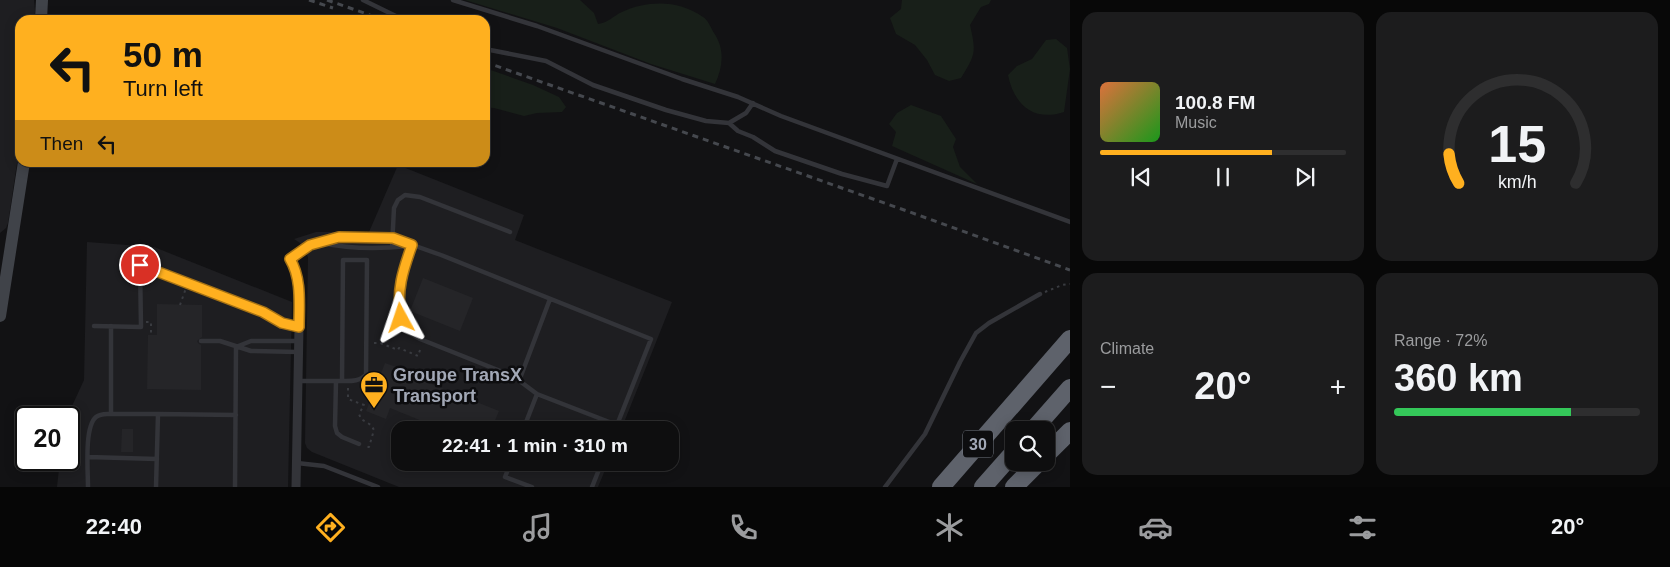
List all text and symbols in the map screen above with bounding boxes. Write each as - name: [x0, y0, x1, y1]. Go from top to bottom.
- icon: left: [40, 35, 105, 100]
- text: 50 m: [123, 35, 203, 74]
- text: Turn left: [123, 76, 203, 101]
- text: 100.8 FM: [1175, 92, 1255, 113]
- text: Music: [1175, 114, 1217, 131]
- text: 15: [1488, 115, 1546, 173]
- icon: left: [93, 130, 121, 158]
- text: Then: [40, 133, 83, 154]
- icon: previous: [1127, 163, 1155, 191]
- icon: pause: [1209, 163, 1237, 191]
- icon: next: [1291, 163, 1319, 191]
- text: km/h: [1498, 172, 1536, 192]
- pin: [119, 244, 161, 286]
- icon: arrive: [126, 251, 154, 279]
- position arrow: [374, 291, 426, 343]
- text: Range · 72%: [1394, 332, 1487, 349]
- text: Climate: [1100, 340, 1154, 357]
- text: 360 km: [1394, 357, 1523, 399]
- place label: Groupe TransX Transport: [393, 365, 522, 406]
- text: 20°: [1194, 365, 1252, 407]
- office icon: Groupe TransX Transport: [359, 370, 389, 409]
- text: −: [1100, 371, 1116, 402]
- text: +: [1330, 371, 1346, 402]
- speed limit sign: 20: [15, 406, 80, 471]
- map controls: [1005, 421, 1055, 471]
- button: search: [1005, 421, 1055, 471]
- road number: 30: [963, 430, 993, 458]
- text: 22:41 · 1 min · 310 m: [442, 435, 628, 456]
- icon: directions: [313, 510, 348, 545]
- icon: music: [520, 510, 555, 545]
- icon: phone: [726, 510, 761, 545]
- icon: climate: [932, 510, 967, 545]
- icon: car: [1138, 510, 1173, 545]
- icon: filters: [1345, 510, 1380, 545]
- text: 22:40: [86, 514, 142, 539]
- text: 20°: [1551, 514, 1584, 539]

